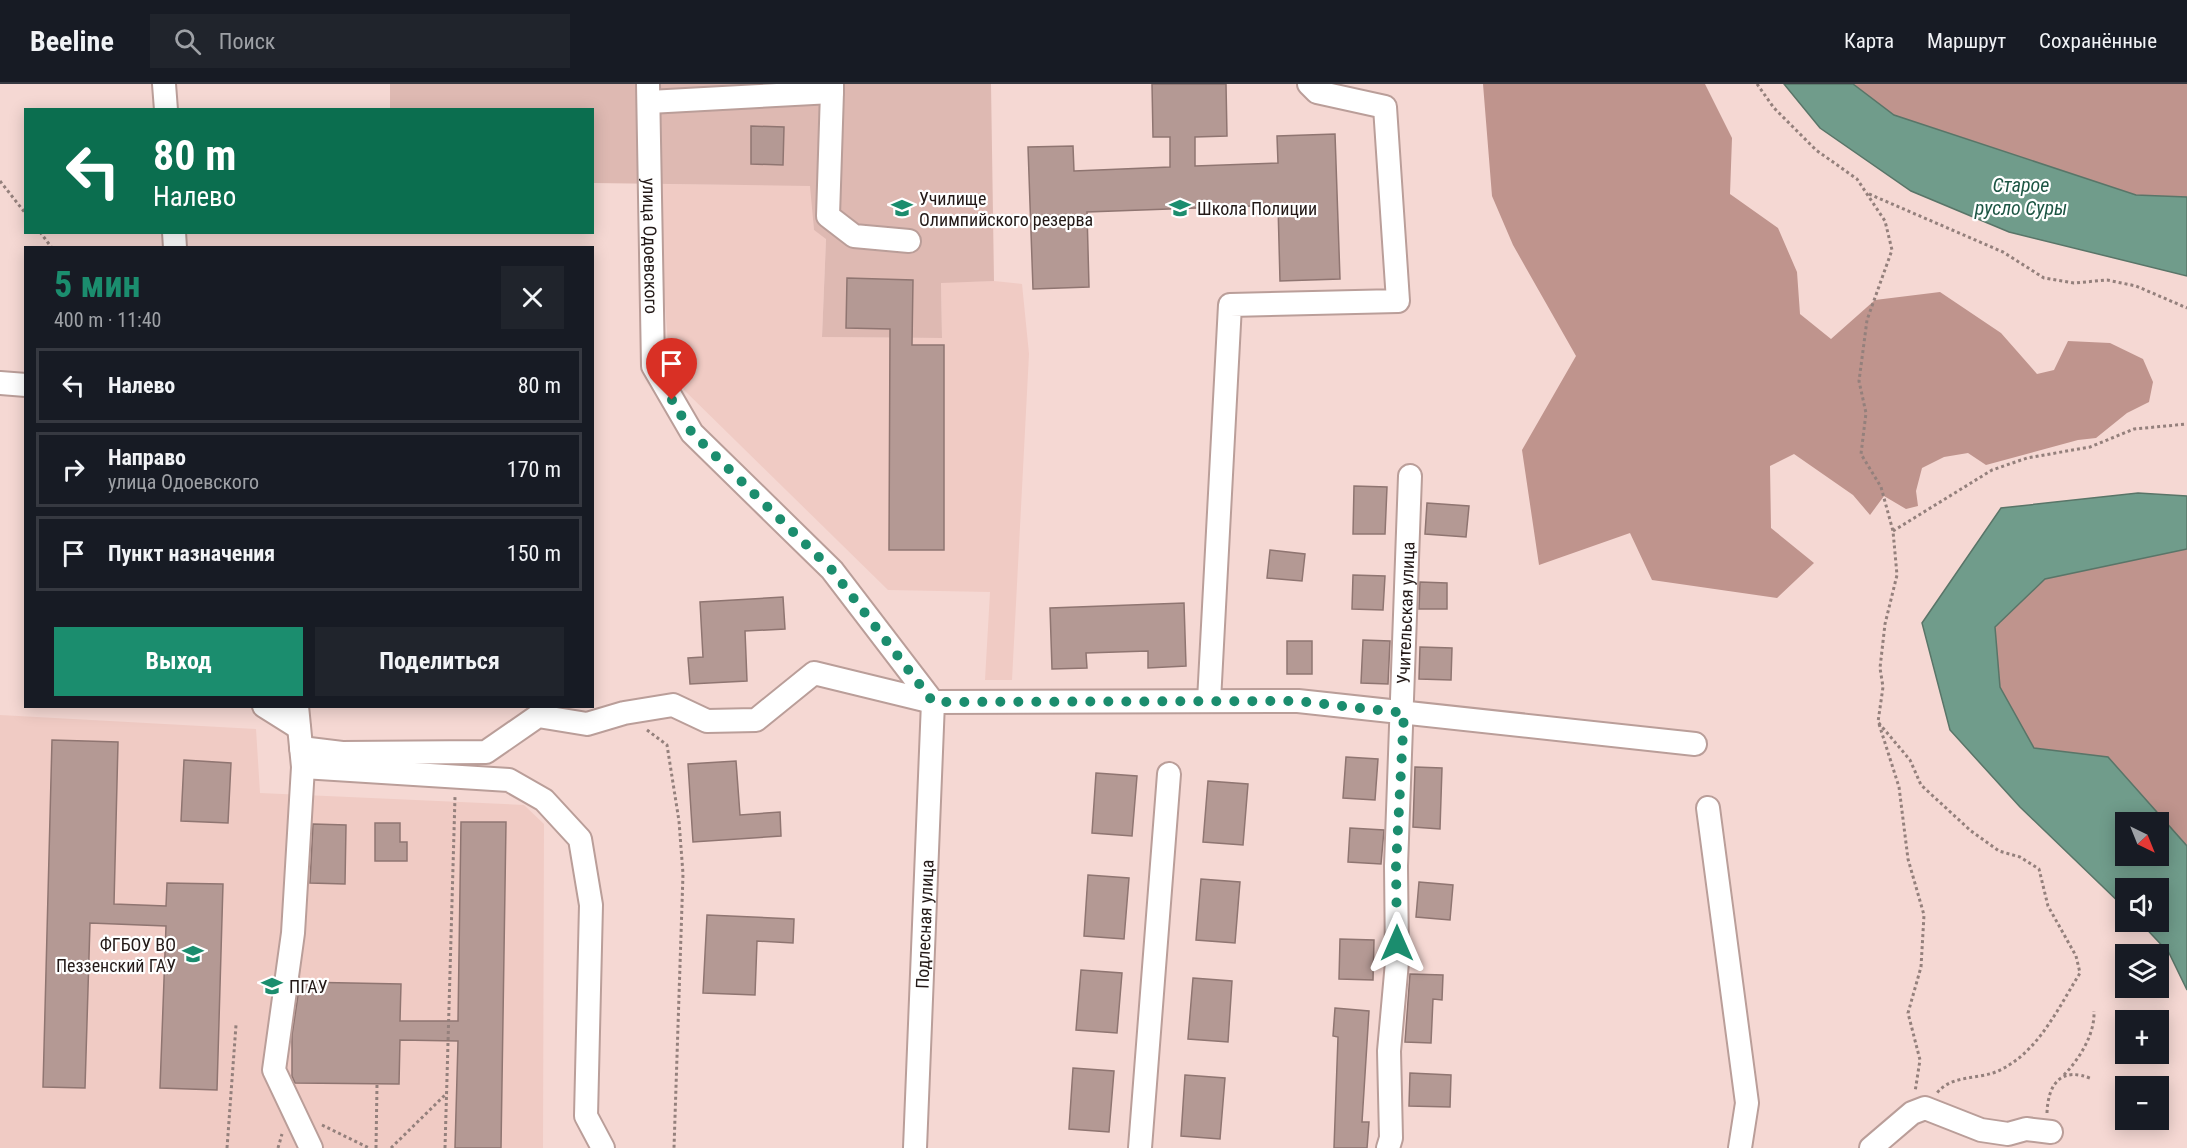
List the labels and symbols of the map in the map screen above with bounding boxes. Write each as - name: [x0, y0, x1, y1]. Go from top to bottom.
- water label: Старое русло Суры: [1974, 173, 2067, 220]
- street label: улица Одоевского: [639, 178, 663, 314]
- place label: Училище Олимпийского резерва: [919, 188, 1093, 230]
- school or university icon: Училище Олимпийского резерва: [890, 196, 914, 220]
- school or university icon: Школа Полиции: [1168, 196, 1192, 220]
- place label: Школа Полиции: [1197, 198, 1317, 219]
- pin: [646, 338, 697, 400]
- street label: Учительская улица: [1392, 541, 1418, 685]
- north arrow: [2115, 812, 2169, 866]
- street label: Подлесная улица: [911, 859, 937, 989]
- position arrow: [1365, 911, 1429, 975]
- place label: ФГБОУ ВО Пеззенский ГАУ: [56, 934, 176, 976]
- school or university icon: ФГБОУ ВО Пеззенский ГАУ: [181, 942, 205, 966]
- school or university icon: ПГАУ: [260, 974, 284, 998]
- place label: ПГАУ: [289, 976, 328, 997]

